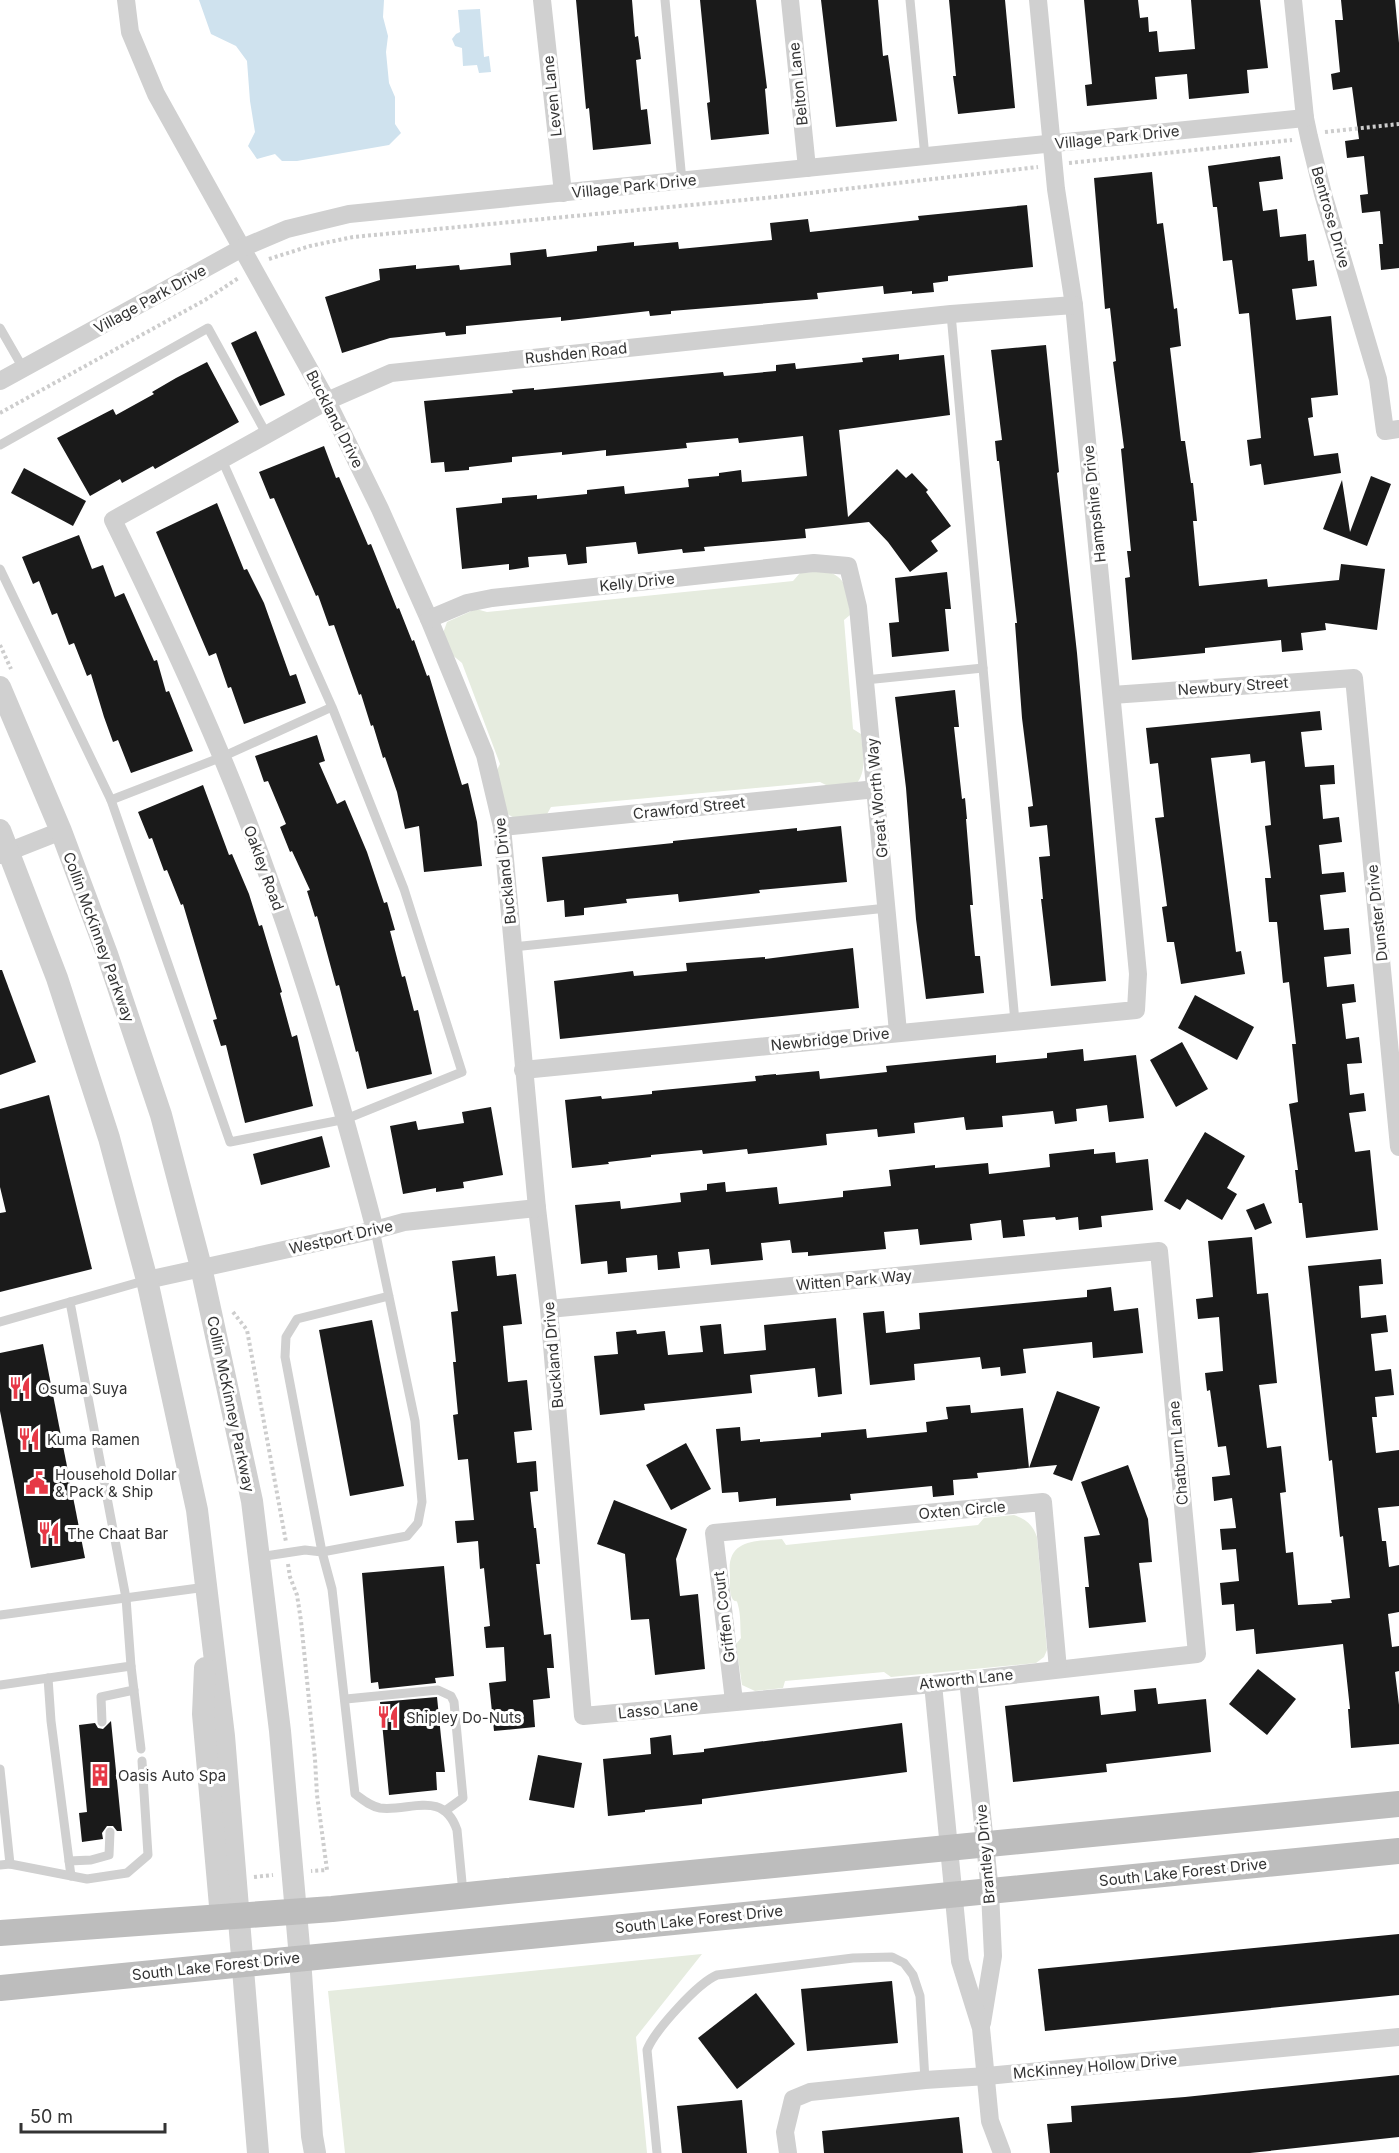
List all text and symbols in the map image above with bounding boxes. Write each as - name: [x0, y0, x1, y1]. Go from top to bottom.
- street label: Belton Lane: [784, 41, 812, 127]
- street label: Leven Lane: [538, 55, 566, 137]
- street label: Village Park Drive: [1054, 121, 1180, 153]
- street label: Bentrose Drive: [1307, 164, 1355, 270]
- street label: Village Park Drive: [571, 170, 697, 202]
- street label: Village Park Drive: [91, 260, 209, 338]
- street label: Rushden Road: [524, 338, 628, 368]
- street label: Buckland Drive: [302, 367, 368, 471]
- street label: Hampshire Drive: [1078, 444, 1110, 564]
- street label: Kelly Drive: [598, 569, 676, 595]
- street label: Newbury Street: [1177, 673, 1289, 699]
- street label: Great Worth Way: [862, 737, 892, 859]
- street label: Crawford Street: [632, 793, 746, 823]
- street label: Buckland Drive: [490, 817, 520, 925]
- street label: Oakley Road: [240, 823, 288, 913]
- street label: Collin McKinney Parkway: [59, 849, 139, 1025]
- street label: Dunster Drive: [1362, 864, 1392, 962]
- street label: Newbridge Drive: [770, 1023, 890, 1055]
- street label: Westport Drive: [287, 1216, 395, 1258]
- street label: Witten Park Way: [795, 1265, 913, 1295]
- street label: Buckland Drive: [539, 1301, 567, 1409]
- street label: Collin McKinney Parkway: [203, 1314, 259, 1494]
- restaurant icon: Osuma Suya: [7, 1375, 33, 1401]
- place label: Osuma Suya: [38, 1379, 127, 1398]
- street label: Chatburn Lane: [1164, 1400, 1192, 1506]
- restaurant icon: Kuma Ramen: [16, 1426, 42, 1452]
- place label: Kuma Ramen: [47, 1430, 140, 1449]
- place label: Household Dollar & Pack & Ship: [55, 1465, 177, 1501]
- public building icon: Household Dollar & Pack & Ship: [24, 1470, 50, 1496]
- street label: Oxten Circle: [918, 1497, 1006, 1523]
- restaurant icon: The Chaat Bar: [36, 1520, 62, 1546]
- place label: The Chaat Bar: [67, 1524, 169, 1543]
- street label: Griffen Court: [709, 1570, 739, 1664]
- street label: Atworth Lane: [918, 1665, 1014, 1693]
- street label: Lasso Lane: [617, 1695, 699, 1723]
- restaurant icon: Shipley Do-Nuts: [375, 1704, 401, 1730]
- place label: Shipley Do-Nuts: [406, 1708, 522, 1727]
- building icon: Oasis Auto Spa: [87, 1762, 113, 1788]
- place label: Oasis Auto Spa: [118, 1766, 226, 1785]
- street label: Brantley Drive: [971, 1804, 999, 1904]
- street label: South Lake Forest Drive: [1098, 1854, 1268, 1890]
- street label: South Lake Forest Drive: [614, 1901, 784, 1937]
- street label: South Lake Forest Drive: [131, 1948, 301, 1984]
- street label: McKinney Hollow Drive: [1012, 2049, 1178, 2083]
- scale bar: [21, 2096, 165, 2134]
- text: 50 m: [30, 2106, 73, 2127]

